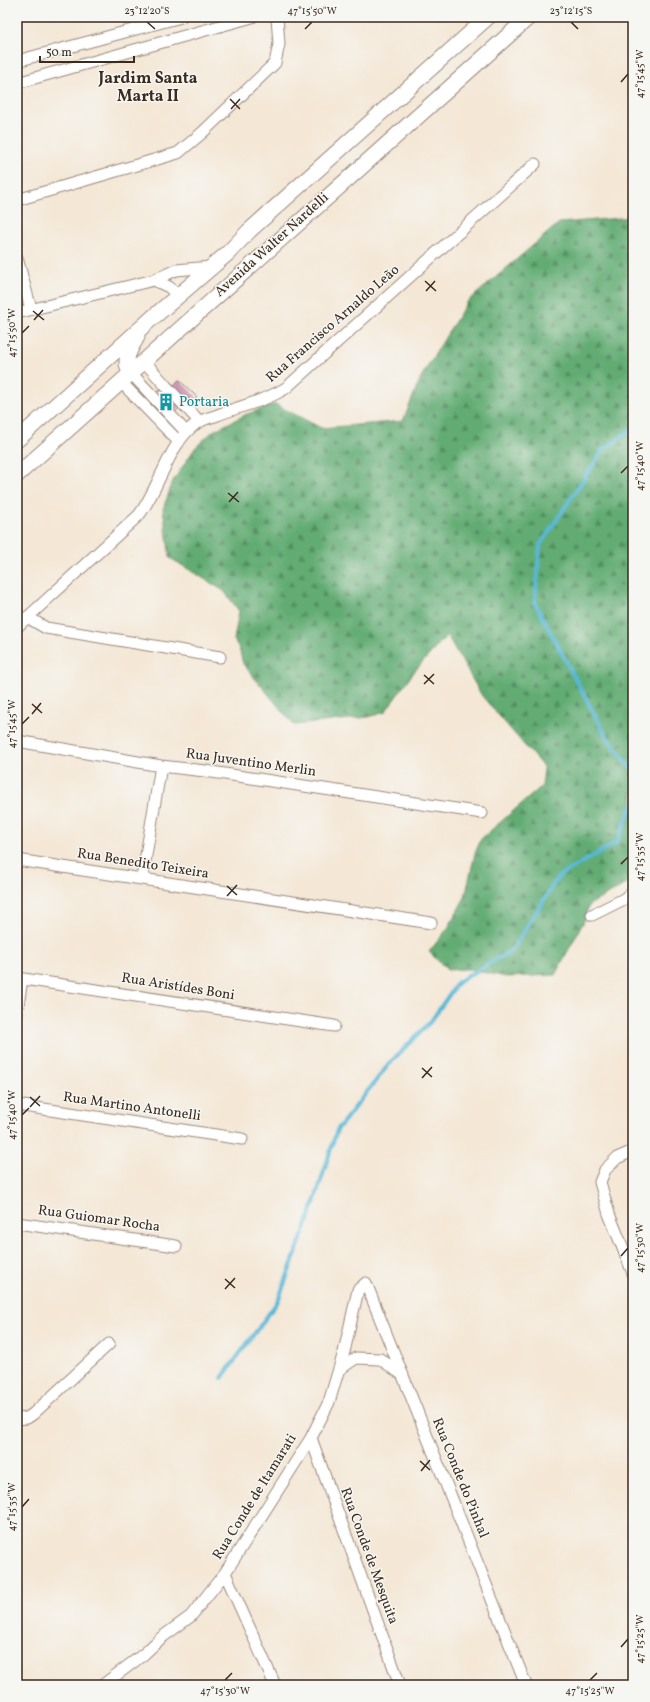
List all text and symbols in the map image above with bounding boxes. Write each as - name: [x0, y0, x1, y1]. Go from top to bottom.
- text: 23°12'20"S: [125, 4, 170, 18]
- text: 47°15'50"W: [287, 4, 337, 18]
- text: 23°12'15"S: [550, 4, 592, 18]
- scale bar: [40, 38, 134, 64]
- text: 50 m: [46, 45, 72, 61]
- text: 47°15'45"W: [633, 50, 647, 98]
- district label: Jardim Santa Marta II: [97, 68, 198, 108]
- street label: Avenida Walter Nardelli: [211, 189, 333, 301]
- street label: Rua Francisco Arnaldo Leão: [262, 261, 404, 387]
- text: 47°15'50"W: [5, 308, 19, 358]
- building icon: Portaria: [156, 392, 176, 412]
- place label: Portaria: [179, 393, 229, 412]
- text: 47°15'40"W: [633, 441, 647, 491]
- text: 47°15'45"W: [5, 700, 19, 748]
- street label: Rua Juventino Merlin: [185, 744, 317, 782]
- text: 47°15'35"W: [633, 832, 647, 882]
- street label: Rua Benedito Teixeira: [76, 844, 210, 884]
- street label: Rua Aristídes Boni: [120, 969, 236, 1005]
- street label: Rua Martino Antonelli: [62, 1088, 202, 1126]
- text: 47°15'40"W: [5, 1090, 19, 1140]
- street label: Rua Guiomar Rocha: [37, 1201, 161, 1237]
- text: 47°15'30"W: [633, 1223, 647, 1273]
- street label: Rua Conde do Pinhal: [427, 1415, 493, 1541]
- street label: Rua Conde de Itamarati: [209, 1431, 301, 1563]
- text: 47°15'35"W: [5, 1482, 19, 1532]
- street label: Rua Conde de Mesquita: [335, 1485, 403, 1627]
- text: 47°15'25"W: [633, 1614, 647, 1664]
- text: 47°15'30"W: [200, 1684, 250, 1698]
- text: 47°15'25"W: [565, 1684, 615, 1698]

